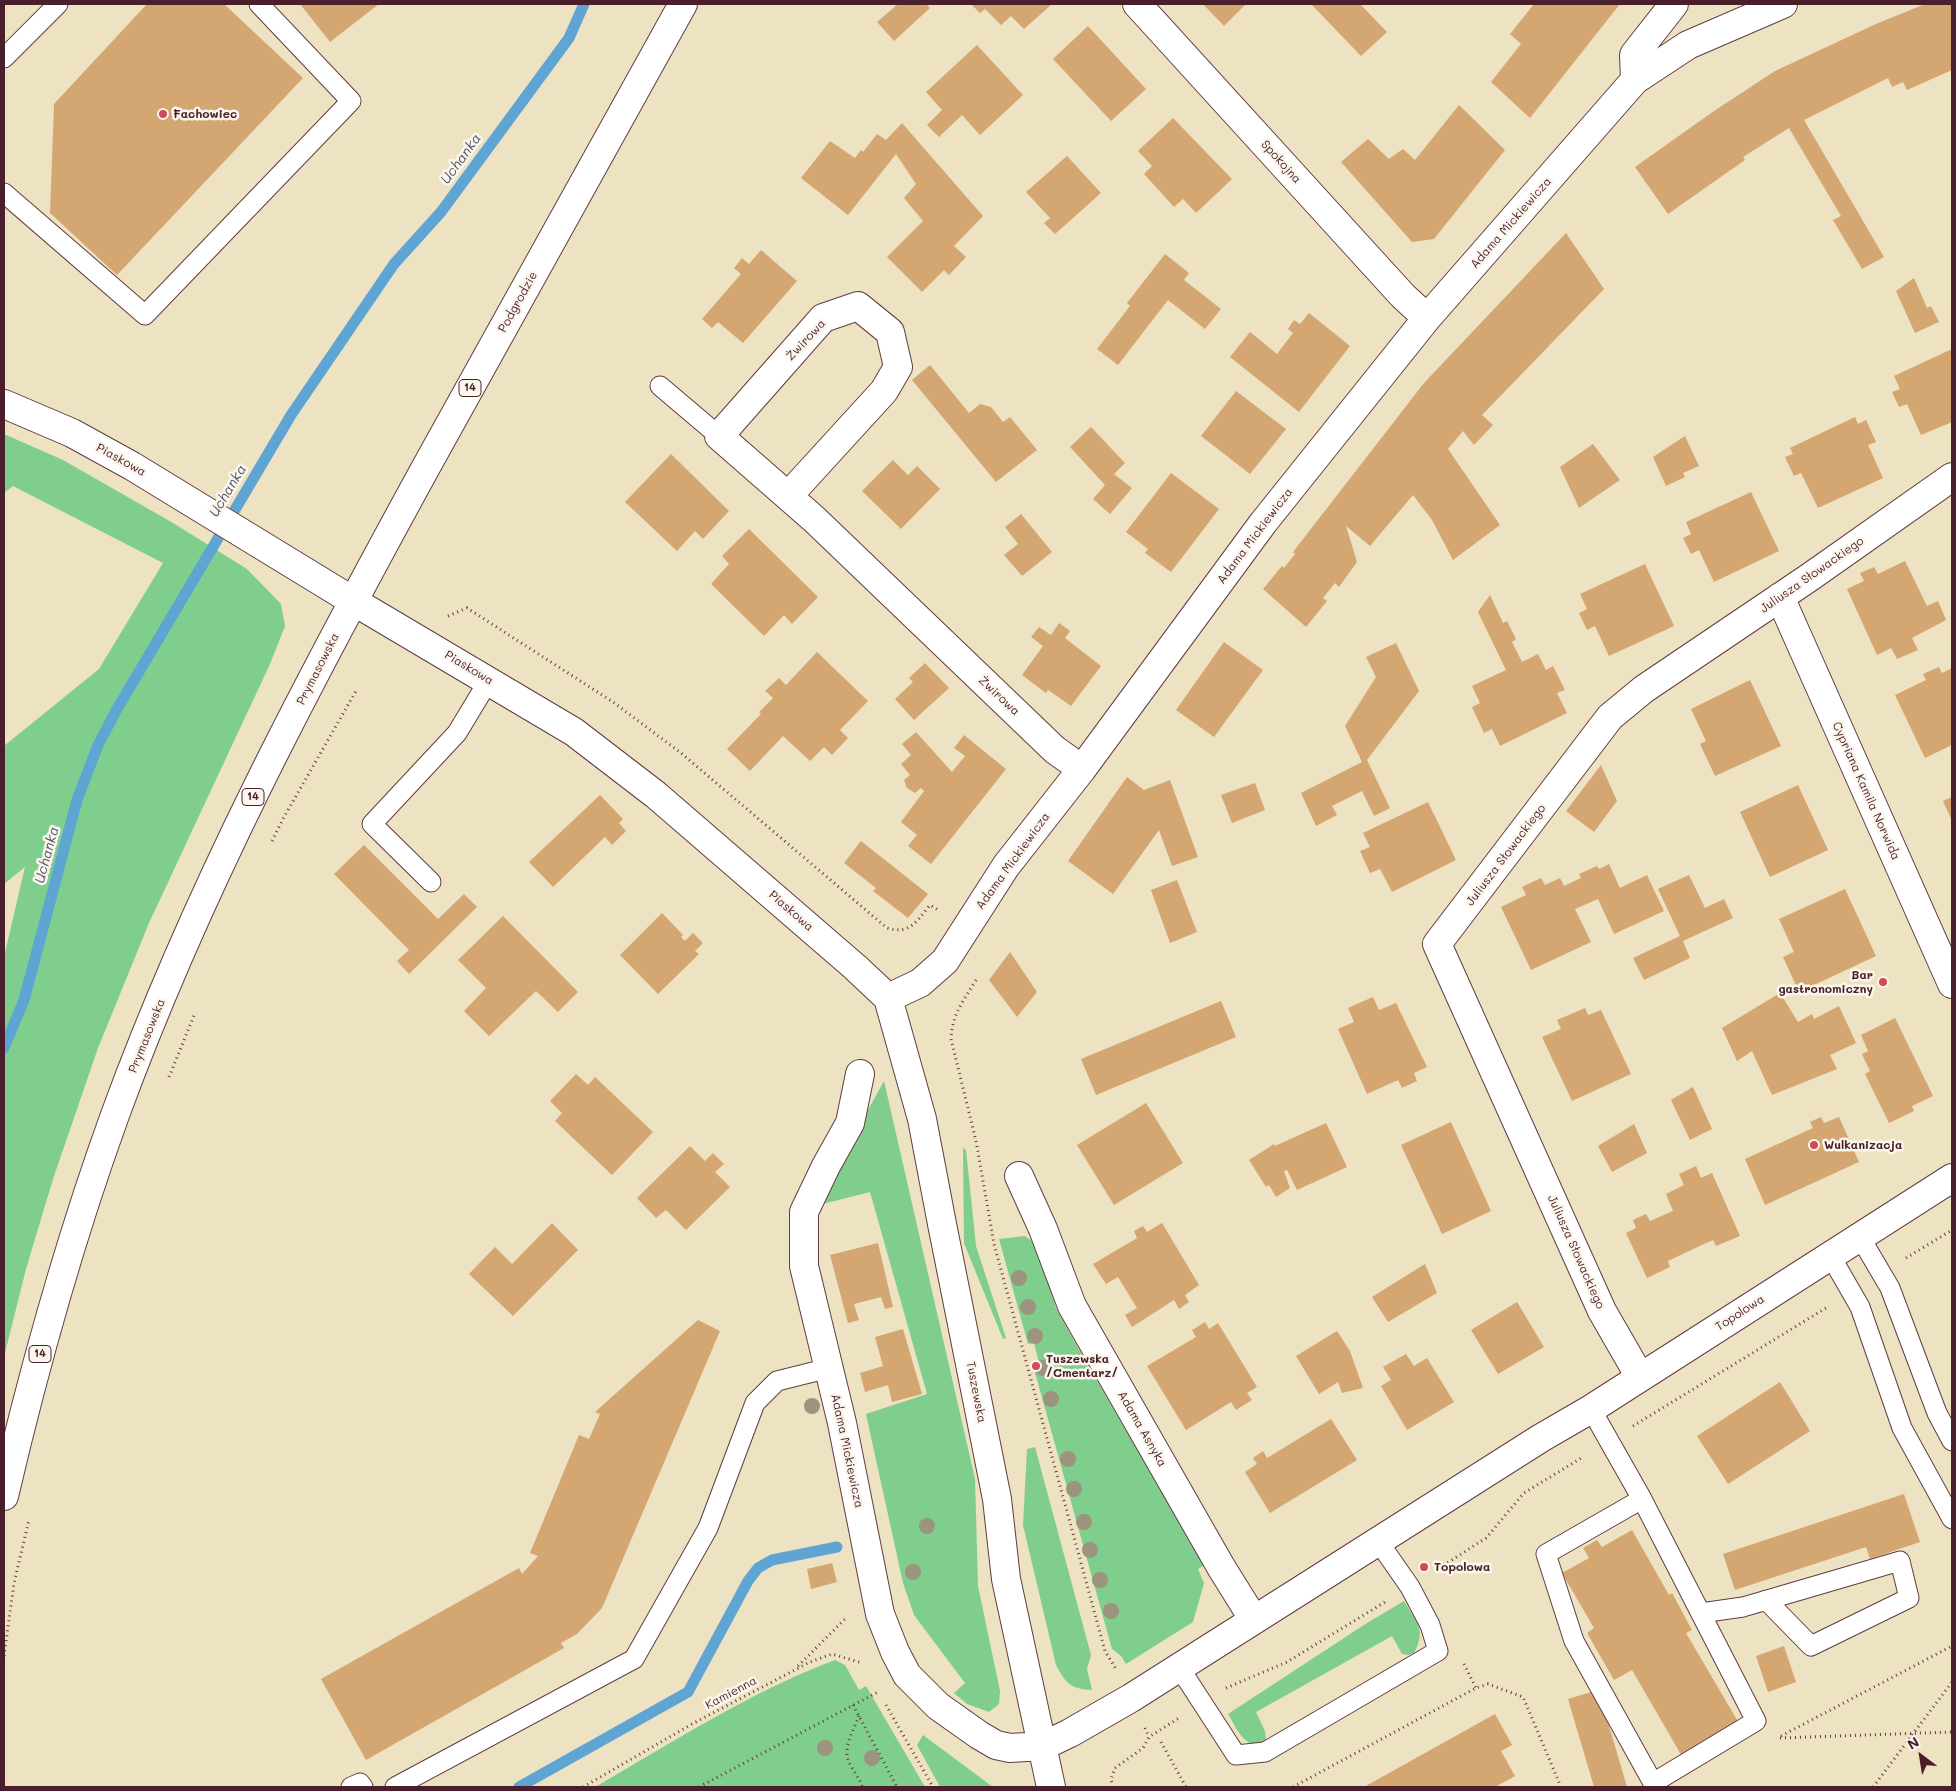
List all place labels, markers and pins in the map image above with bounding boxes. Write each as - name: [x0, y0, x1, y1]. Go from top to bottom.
- place label: Fachowiec: [173, 107, 237, 121]
- marker: Fachowiec: [157, 108, 169, 120]
- place label: Bar gastronomiczny: [1778, 968, 1873, 996]
- marker: Bar gastronomiczny: [1877, 976, 1889, 988]
- place label: Wulkanizacja: [1824, 1138, 1902, 1152]
- marker: Wulkanizacja: [1808, 1139, 1820, 1151]
- place label: Tuszewska /Cmentarz/: [1046, 1352, 1118, 1380]
- marker: Tuszewska /Cmentarz/: [1030, 1360, 1042, 1372]
- place label: Topolowa: [1434, 1560, 1490, 1574]
- marker: Topolowa: [1418, 1561, 1430, 1573]

